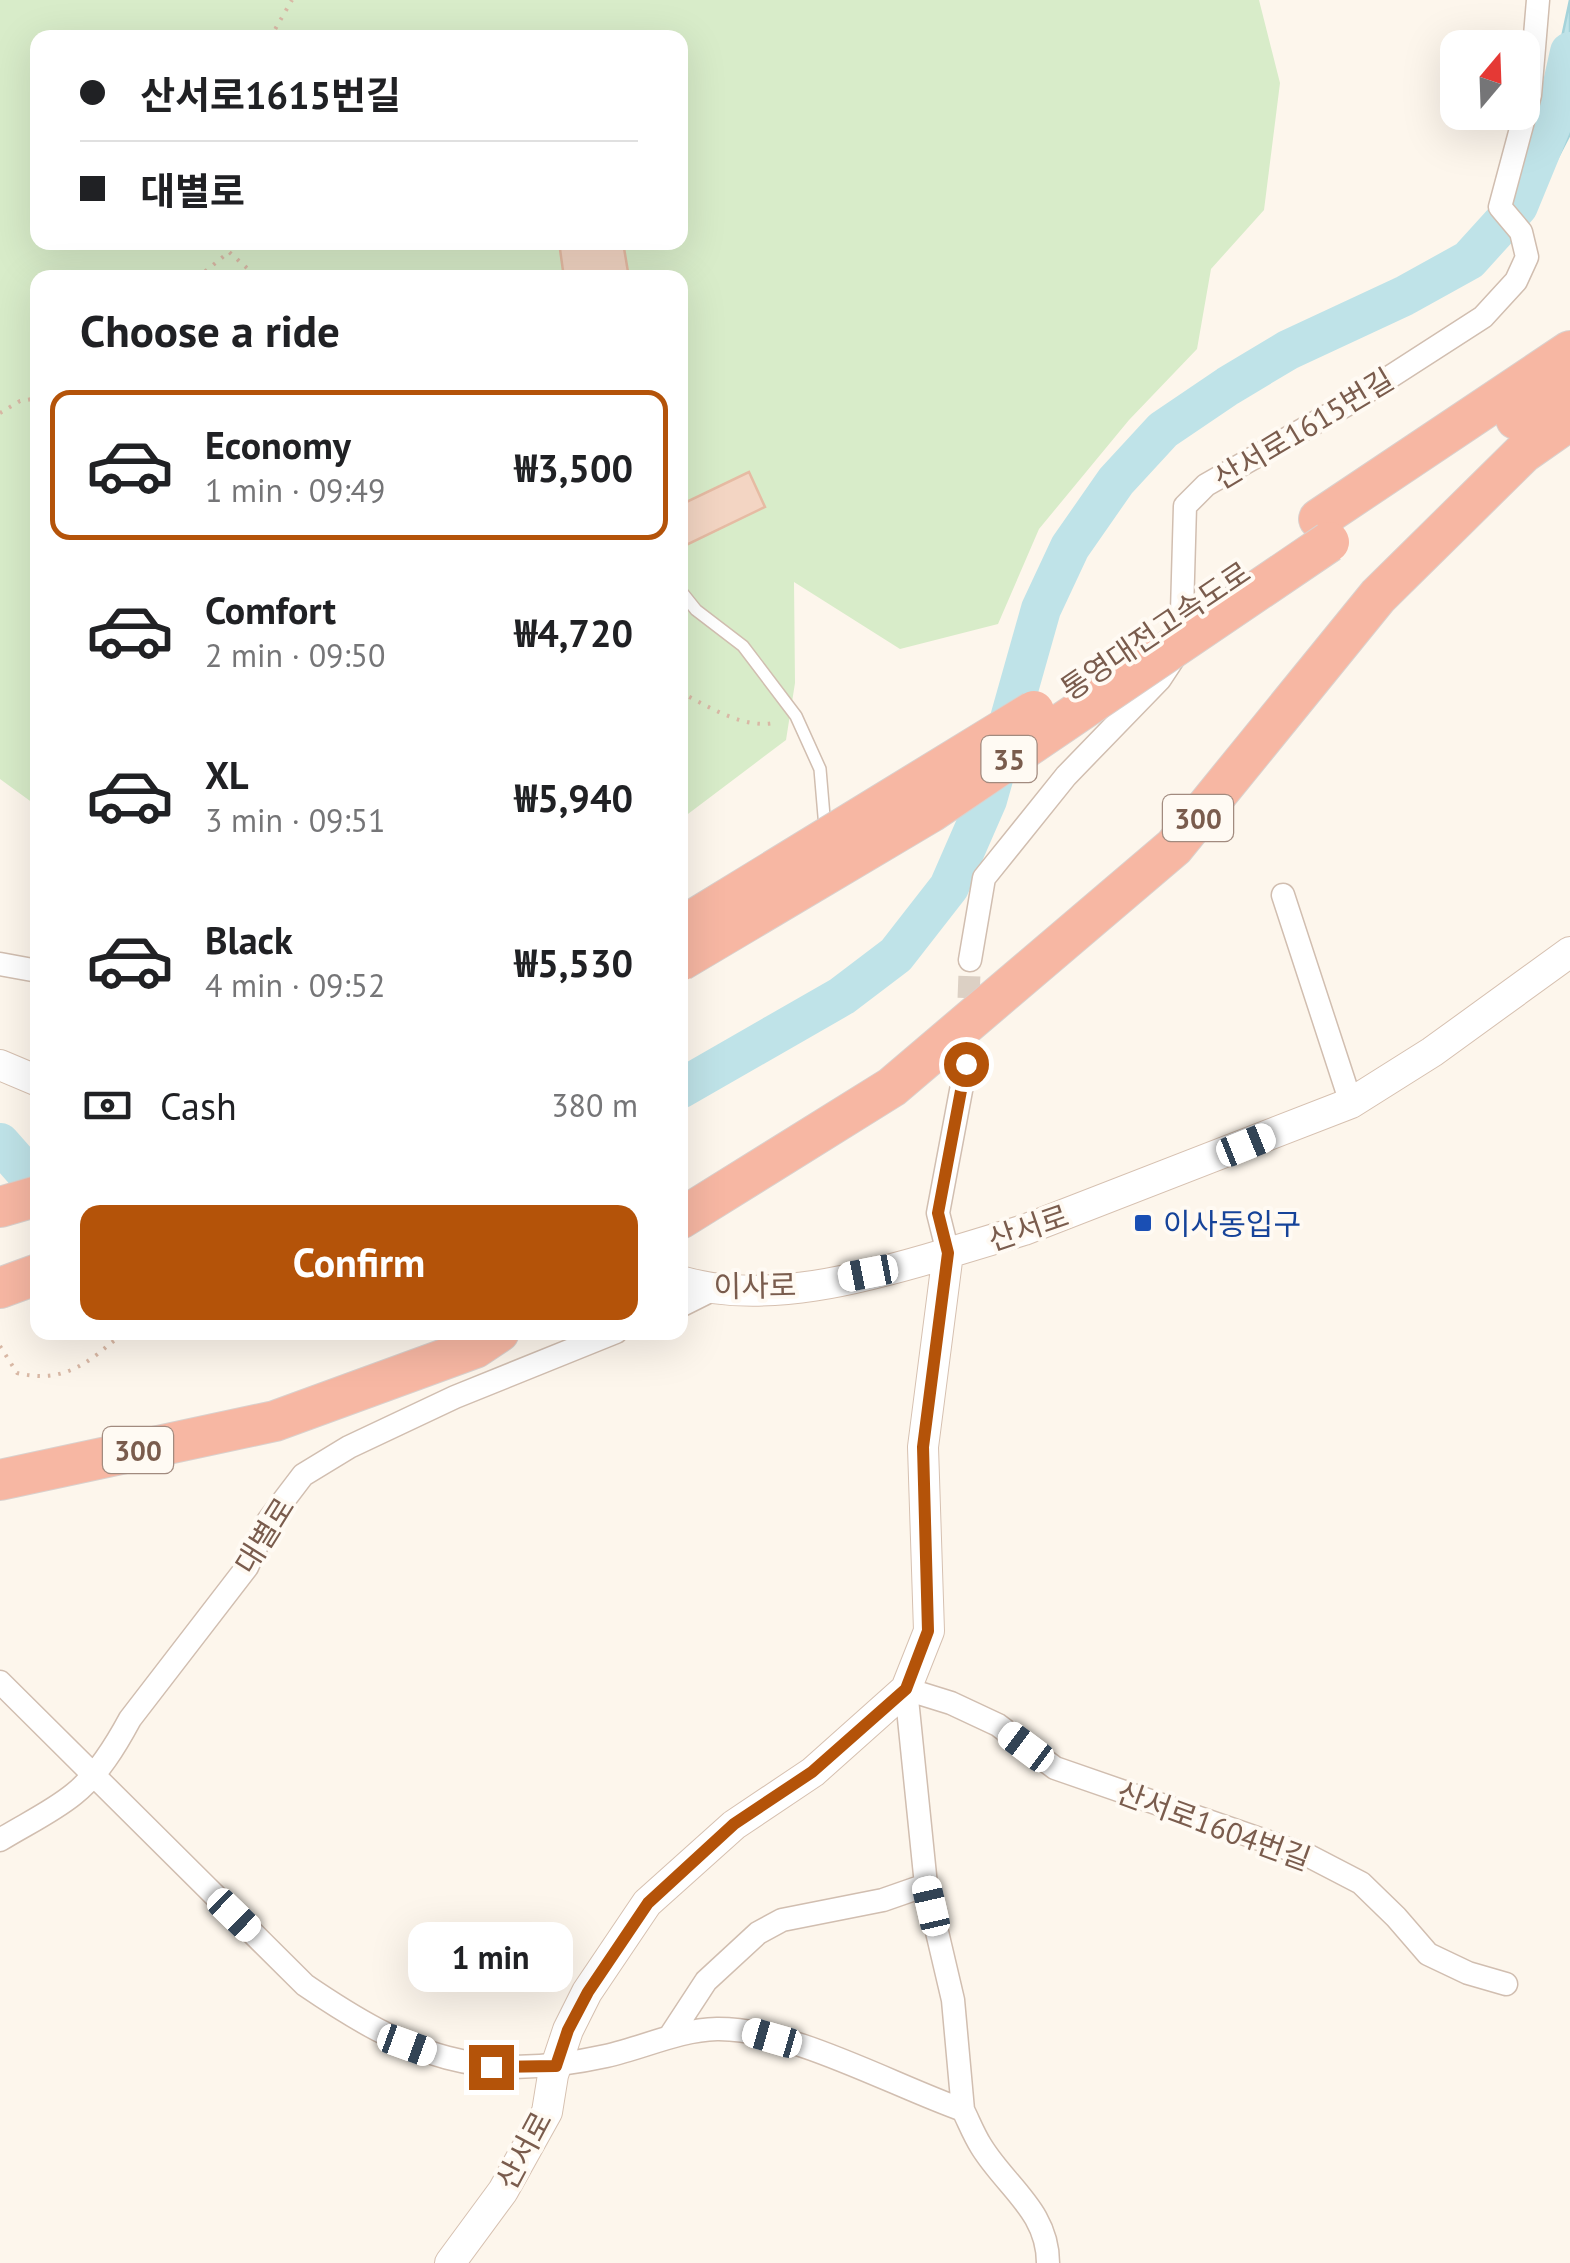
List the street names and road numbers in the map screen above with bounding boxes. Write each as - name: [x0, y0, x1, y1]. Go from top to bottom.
- street label: 산서로1615번길: [1206, 359, 1400, 497]
- street label: 통영대전고속도로: [1053, 552, 1257, 708]
- road number: 35: [982, 736, 1036, 782]
- road number: 300: [1163, 795, 1233, 841]
- street label: 산서로: [983, 1195, 1073, 1259]
- street label: 이사로: [713, 1265, 797, 1305]
- road number: 300: [103, 1427, 173, 1473]
- street label: 대별로: [226, 1490, 302, 1580]
- street label: 산서로1604번길: [1112, 1772, 1316, 1878]
- street label: 산서로: [486, 2104, 560, 2196]

